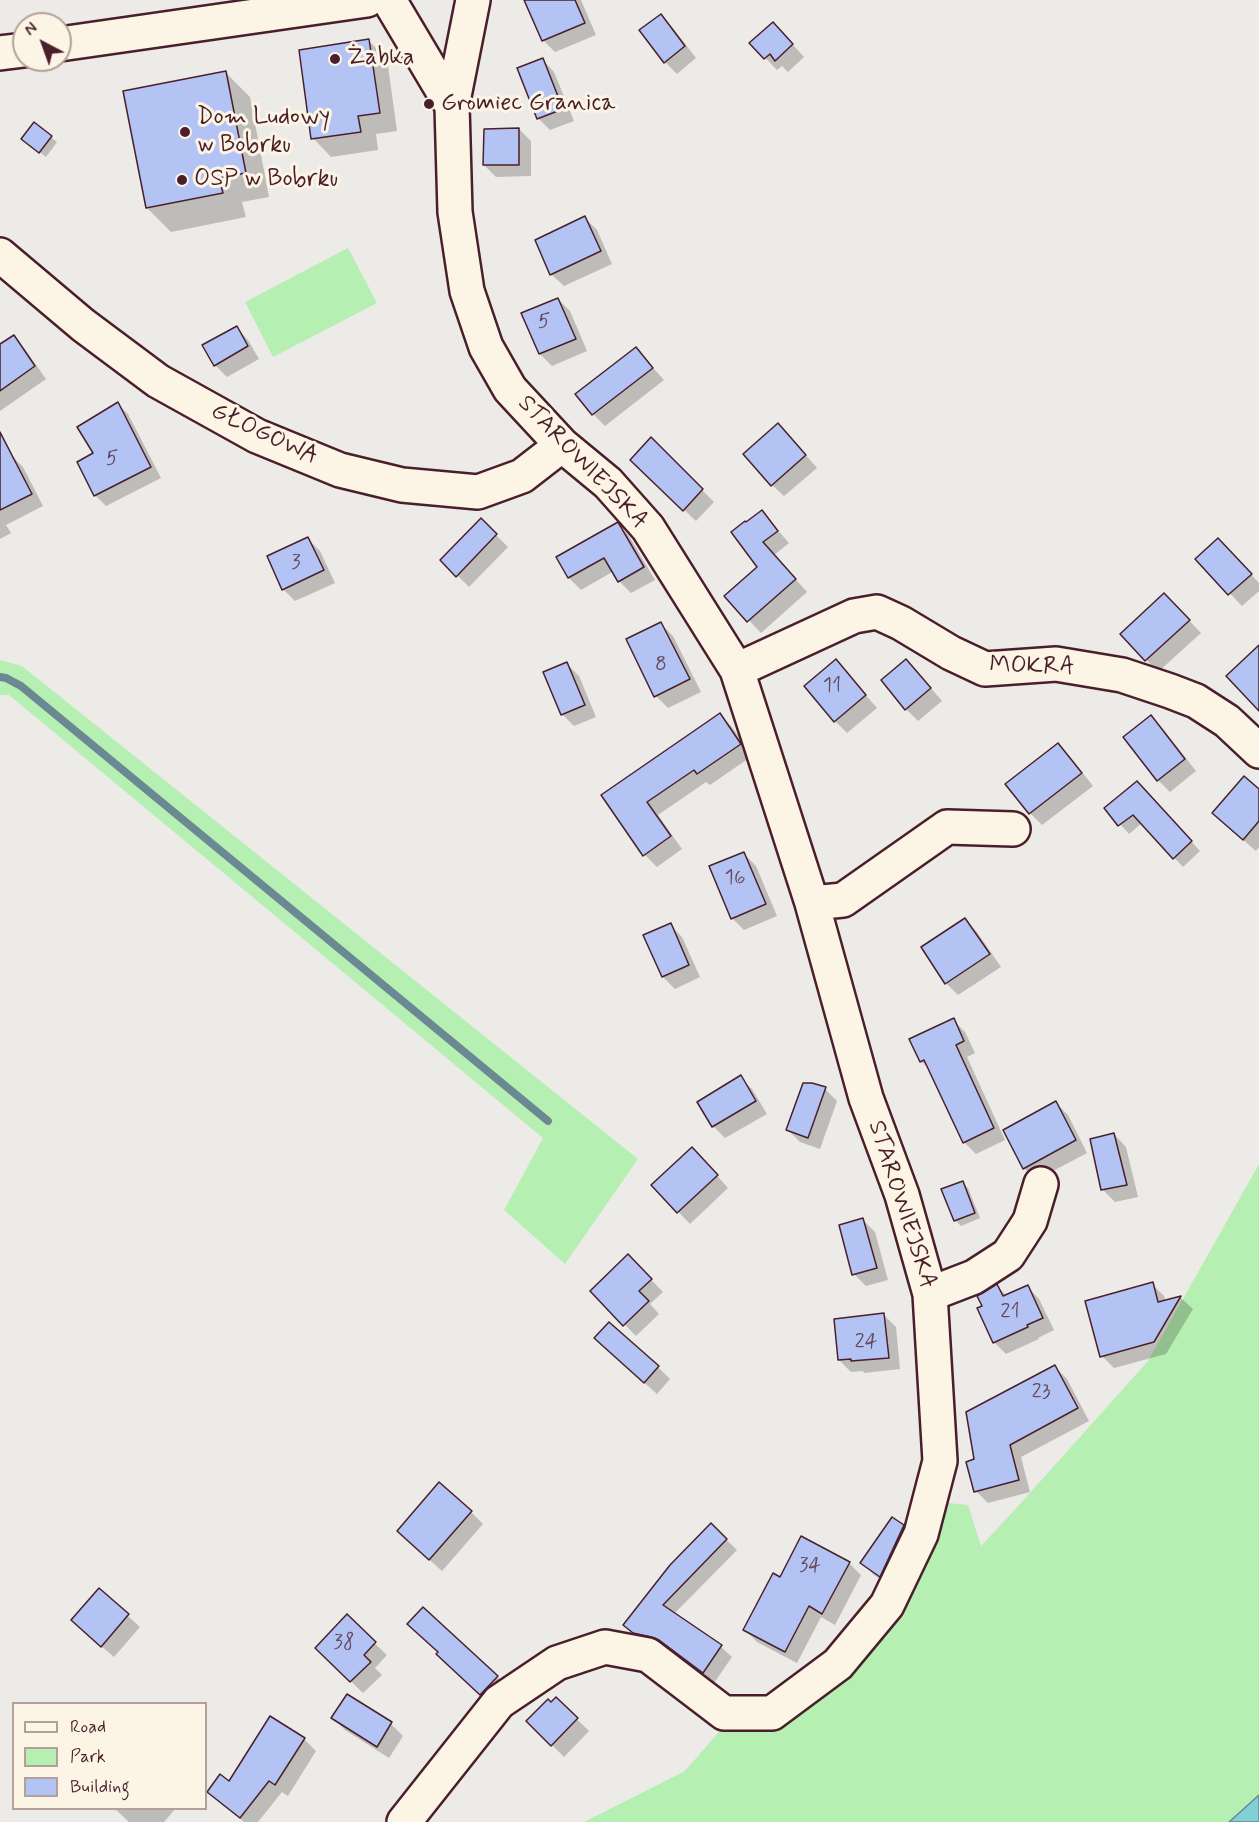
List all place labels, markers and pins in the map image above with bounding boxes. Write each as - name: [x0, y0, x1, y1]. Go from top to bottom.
- place label: Żabka: [347, 45, 415, 73]
- marker: Żabka: [328, 52, 342, 66]
- place label: Gromiec Granica: [441, 90, 615, 118]
- marker: Gromiec Granica: [422, 97, 436, 111]
- place label: Dom Ludowy w Bobrku: [197, 104, 330, 160]
- marker: Dom Ludowy w Bobrku: [178, 125, 192, 139]
- place label: OSP w Bobrku: [194, 166, 338, 194]
- marker: OSP w Bobrku: [175, 173, 189, 187]

